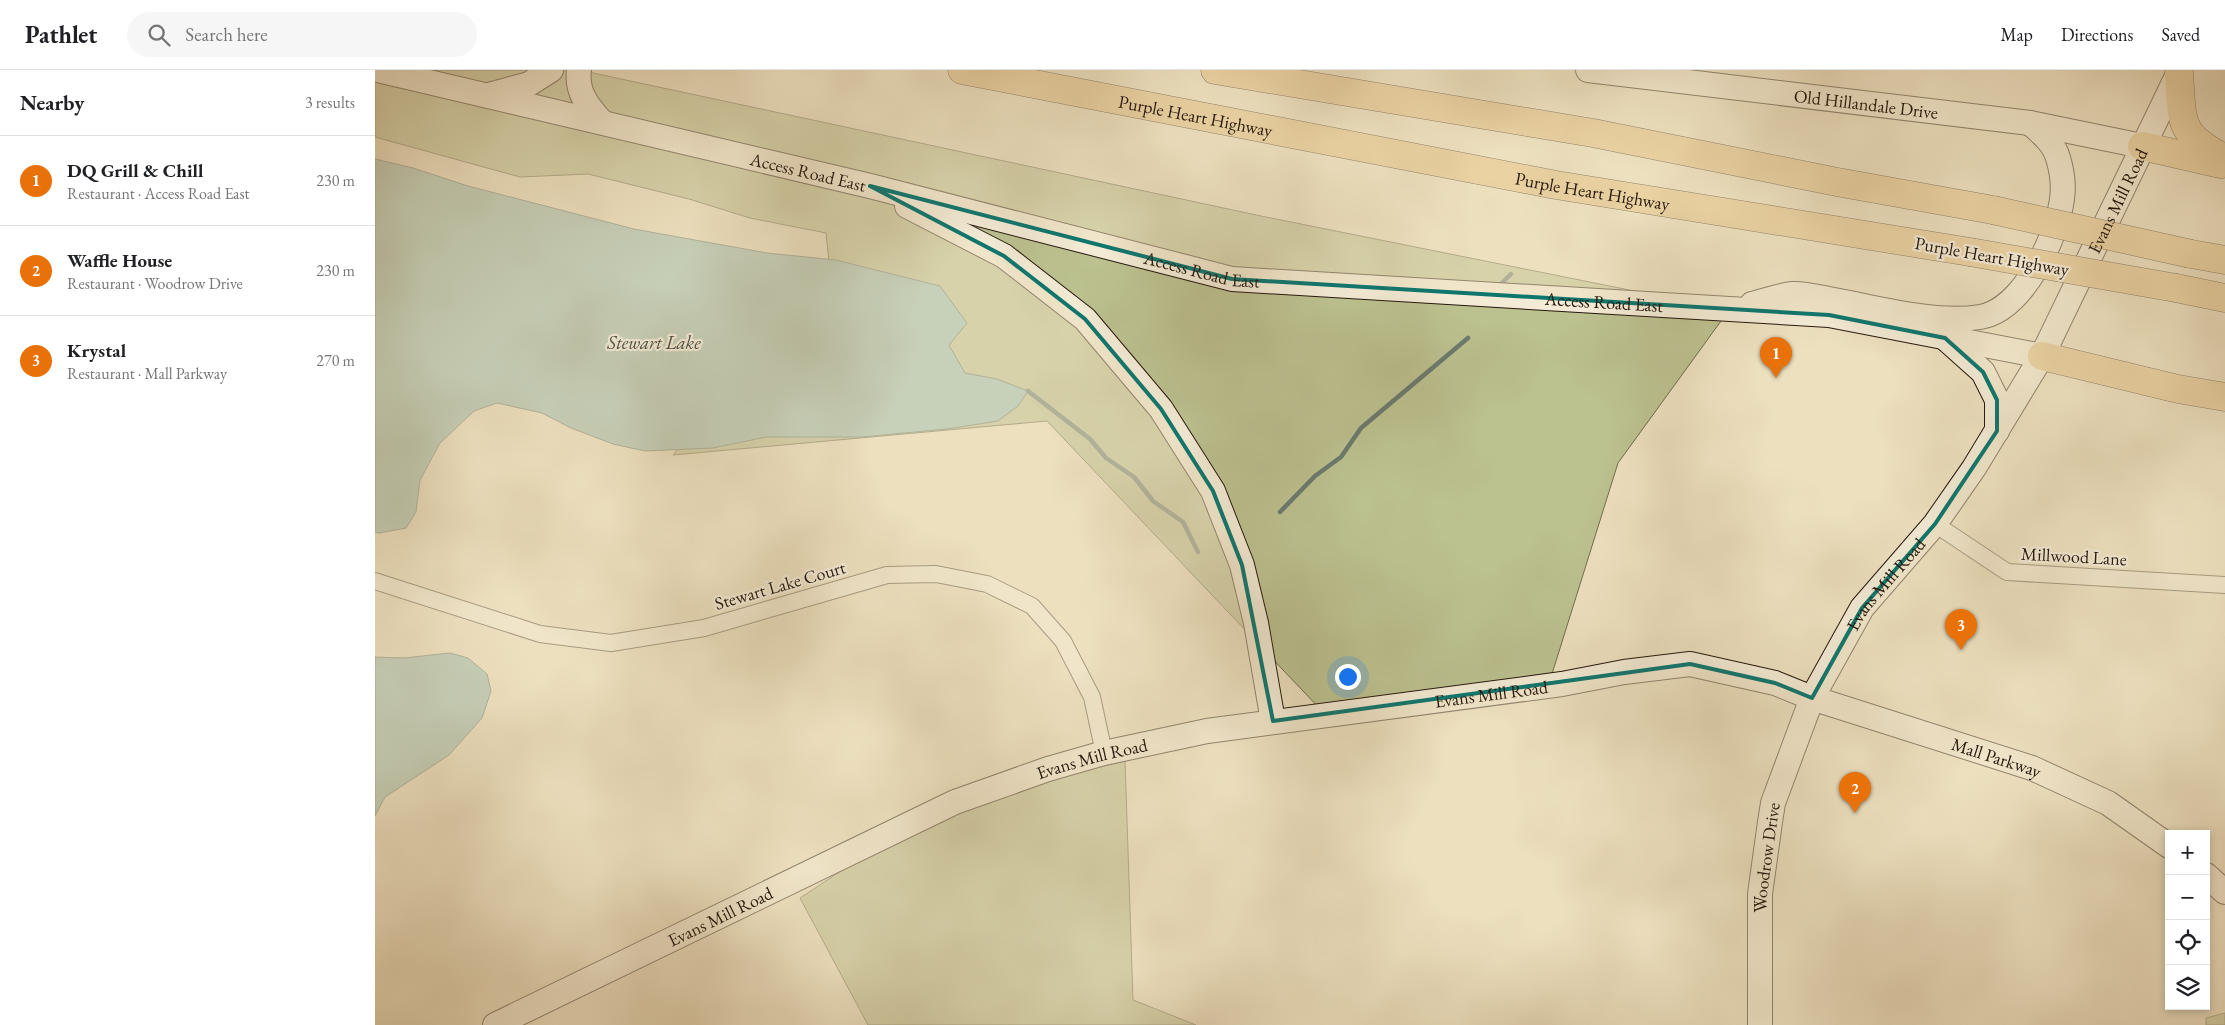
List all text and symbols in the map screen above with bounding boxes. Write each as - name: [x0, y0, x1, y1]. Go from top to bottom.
- search box: [127, 12, 477, 57]
- text: Pathlet: [25, 19, 97, 50]
- icon: search: [145, 21, 173, 49]
- text: Search here: [185, 22, 268, 47]
- text: Map: [2001, 23, 2033, 46]
- text: Directions: [2061, 23, 2133, 46]
- text: Saved: [2161, 23, 2200, 46]
- street label: Old Hillandale Drive: [1793, 83, 1939, 123]
- text: Nearby: [20, 89, 84, 116]
- street label: Purple Heart Highway: [1117, 89, 1275, 141]
- text: 3 results: [305, 92, 355, 113]
- street label: Evans Mill Road: [2082, 143, 2153, 257]
- street label: Access Road East: [747, 146, 869, 196]
- text: DQ Grill & Chill: [67, 158, 203, 183]
- street label: Purple Heart Highway: [1513, 166, 1672, 215]
- text: 1: [32, 170, 40, 191]
- text: 230 m: [316, 170, 355, 191]
- text: Restaurant · Access Road East: [67, 183, 250, 204]
- street label: Purple Heart Highway: [1913, 231, 2071, 281]
- street label: Access Road East: [1141, 245, 1261, 292]
- text: Waffle House: [67, 248, 172, 273]
- text: 2: [32, 260, 40, 281]
- text: 230 m: [316, 260, 355, 281]
- text: Restaurant · Woodrow Drive: [67, 273, 243, 294]
- street label: Access Road East: [1543, 286, 1664, 316]
- water label: Stewart Lake: [606, 330, 701, 355]
- pin: 1: [1760, 337, 1792, 378]
- text: Krystal: [67, 338, 126, 363]
- text: 3: [32, 350, 40, 371]
- text: 270 m: [316, 350, 355, 371]
- text: Restaurant · Mall Parkway: [67, 363, 227, 384]
- street label: Evans Mill Road: [1840, 532, 1930, 634]
- street label: Millwood Lane: [2021, 542, 2127, 570]
- street label: Stewart Lake Court: [712, 555, 848, 615]
- pin: 3: [1945, 609, 1977, 650]
- your location: [1335, 664, 1361, 690]
- street label: Evans Mill Road: [1433, 674, 1550, 712]
- street label: Evans Mill Road: [1033, 732, 1150, 784]
- street label: Mall Parkway: [1949, 732, 2045, 782]
- pin: 2: [1839, 772, 1871, 813]
- street label: Woodrow Drive: [1748, 801, 1784, 912]
- map controls: [2165, 830, 2210, 1010]
- button: +: [2165, 830, 2210, 875]
- button: −: [2165, 875, 2210, 920]
- street label: Evans Mill Road: [664, 880, 777, 951]
- button: locate: [2165, 920, 2210, 965]
- button: layers: [2165, 965, 2210, 1010]

